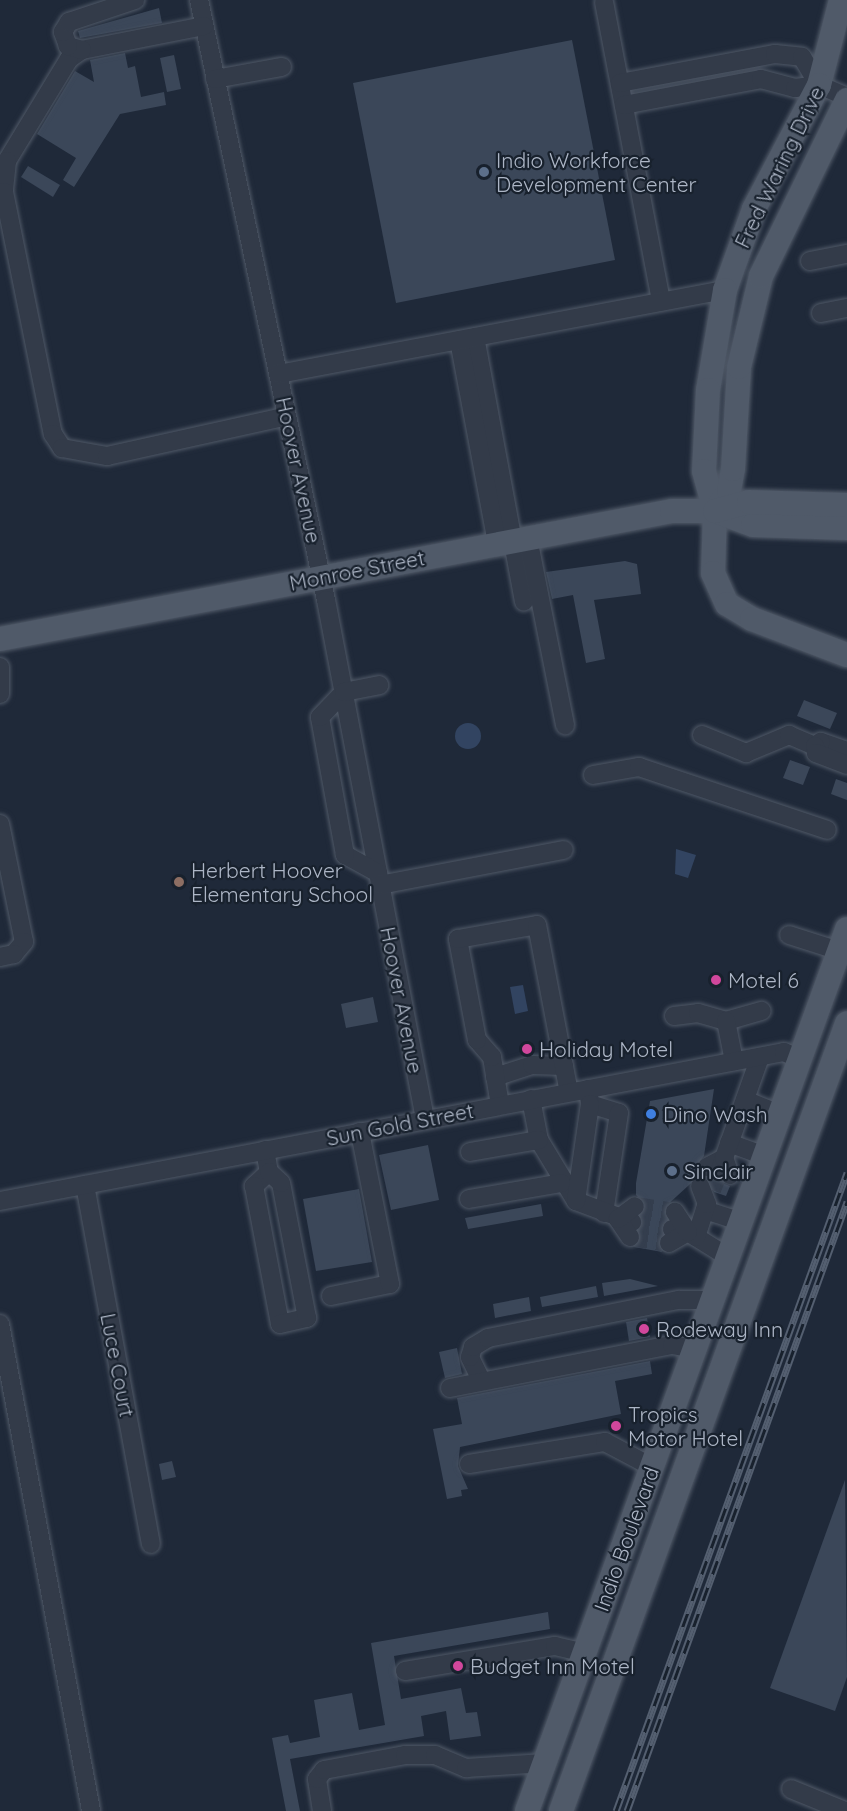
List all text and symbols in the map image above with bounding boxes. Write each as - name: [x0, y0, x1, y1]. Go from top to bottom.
- street label: Fred Waring Drive: [729, 82, 829, 252]
- place label: Indio Workforce Development Center: [496, 147, 697, 197]
- marker: Indio Workforce Development Center: [477, 165, 491, 179]
- street label: Hoover Avenue: [271, 395, 327, 545]
- street label: Monroe Street: [287, 545, 427, 595]
- place label: Herbert Hoover Elementary School: [191, 857, 373, 907]
- marker: Herbert Hoover Elementary School: [172, 875, 186, 889]
- street label: Hoover Avenue: [375, 925, 429, 1075]
- place label: Motel 6: [728, 967, 799, 993]
- marker: Motel 6: [709, 973, 723, 987]
- place label: Holiday Motel: [539, 1036, 673, 1062]
- marker: Holiday Motel: [520, 1042, 534, 1056]
- street label: Sun Gold Street: [324, 1097, 476, 1151]
- place label: Dino Wash: [663, 1101, 768, 1127]
- marker: Dino Wash: [644, 1107, 658, 1121]
- place label: Sinclair: [684, 1158, 753, 1184]
- marker: Sinclair: [665, 1164, 679, 1178]
- street label: Luce Court: [96, 1311, 140, 1419]
- place label: Rodeway Inn: [656, 1316, 783, 1342]
- marker: Rodeway Inn: [637, 1322, 651, 1336]
- place label: Tropics Motor Hotel: [628, 1401, 743, 1451]
- marker: Tropics Motor Hotel: [609, 1419, 623, 1433]
- street label: Indio Boulevard: [588, 1463, 664, 1615]
- place label: Budget Inn Motel: [470, 1653, 635, 1679]
- marker: Budget Inn Motel: [451, 1659, 465, 1673]

